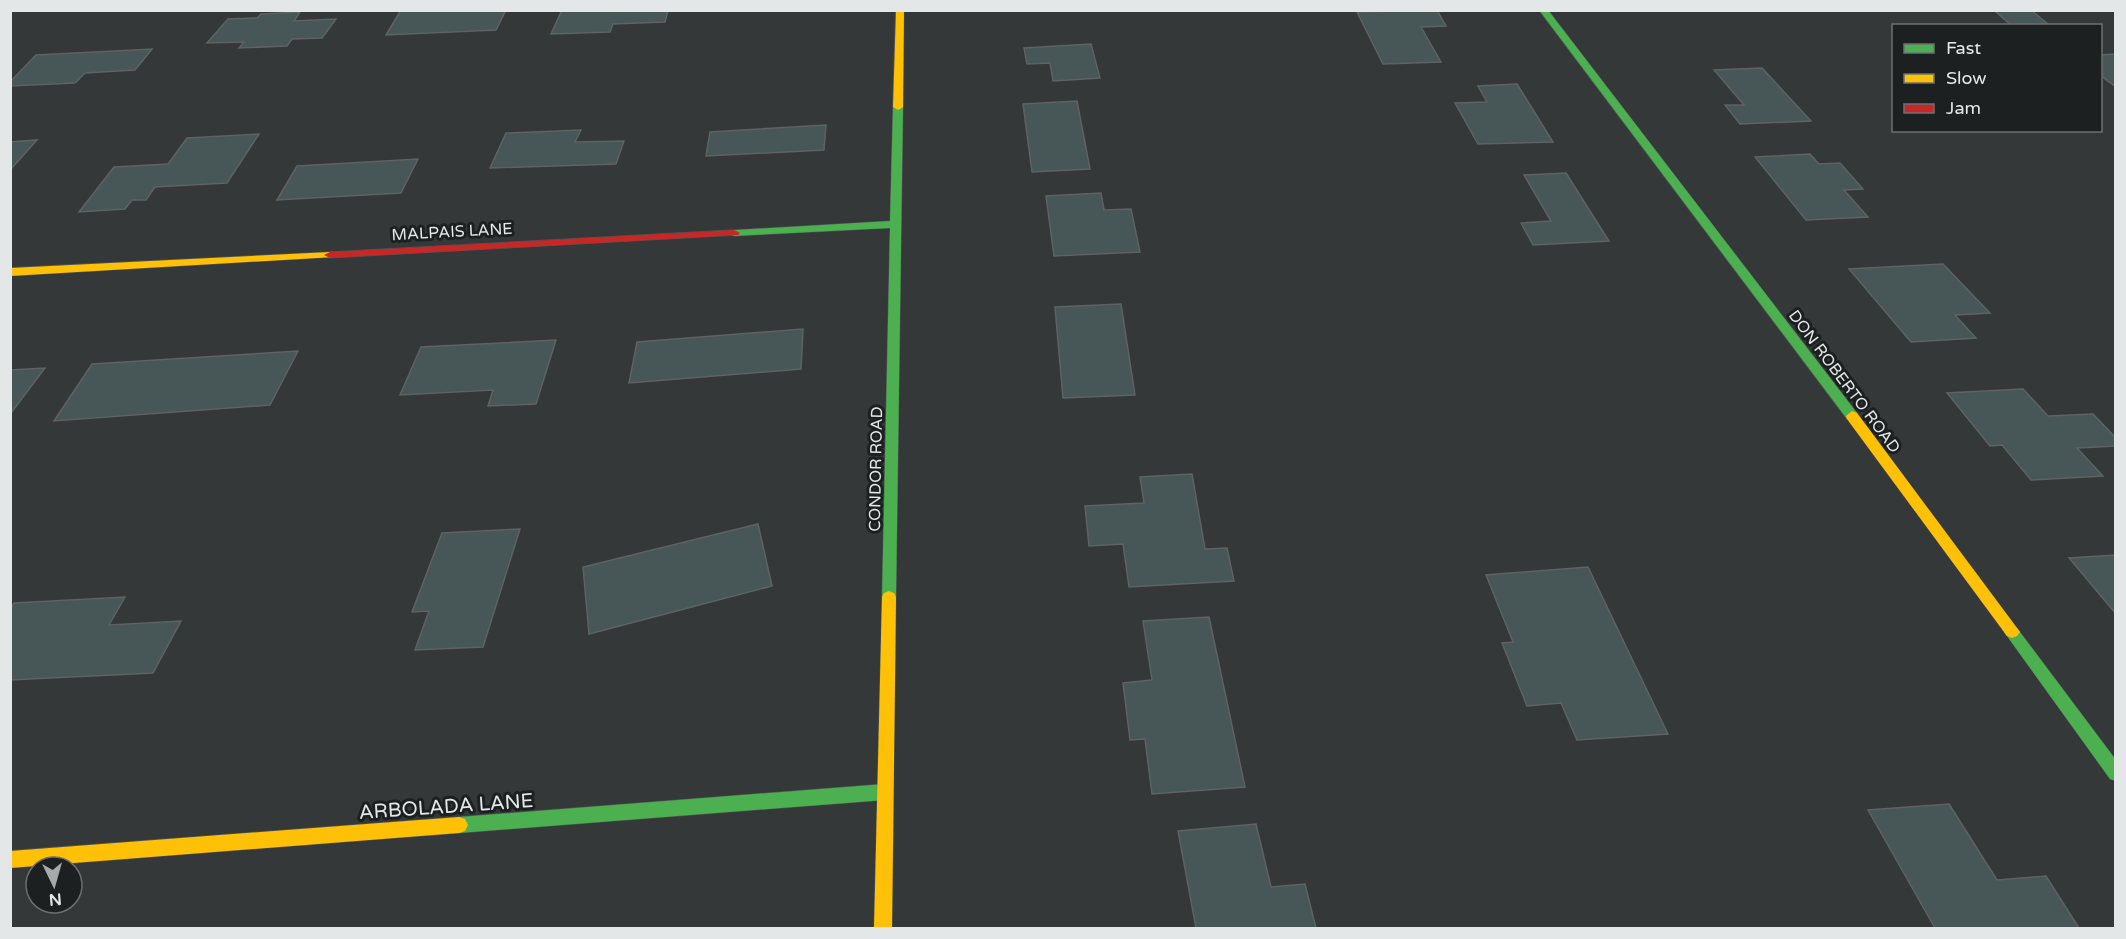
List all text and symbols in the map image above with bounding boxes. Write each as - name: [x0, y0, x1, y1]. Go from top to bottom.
- legend: [1892, 24, 2102, 132]
- text: Fast: [1946, 37, 1981, 59]
- text: Slow: [1946, 67, 1987, 89]
- text: Jam: [1946, 97, 1981, 119]
- street label: MALPAIS LANE: [391, 219, 513, 245]
- street label: DON ROBERTO ROAD: [1784, 306, 1904, 457]
- street label: CONDOR ROAD: [865, 406, 887, 532]
- street label: ARBOLADA LANE: [358, 789, 534, 825]
- north arrow: [24, 855, 84, 915]
- text: N: [48, 888, 62, 909]

